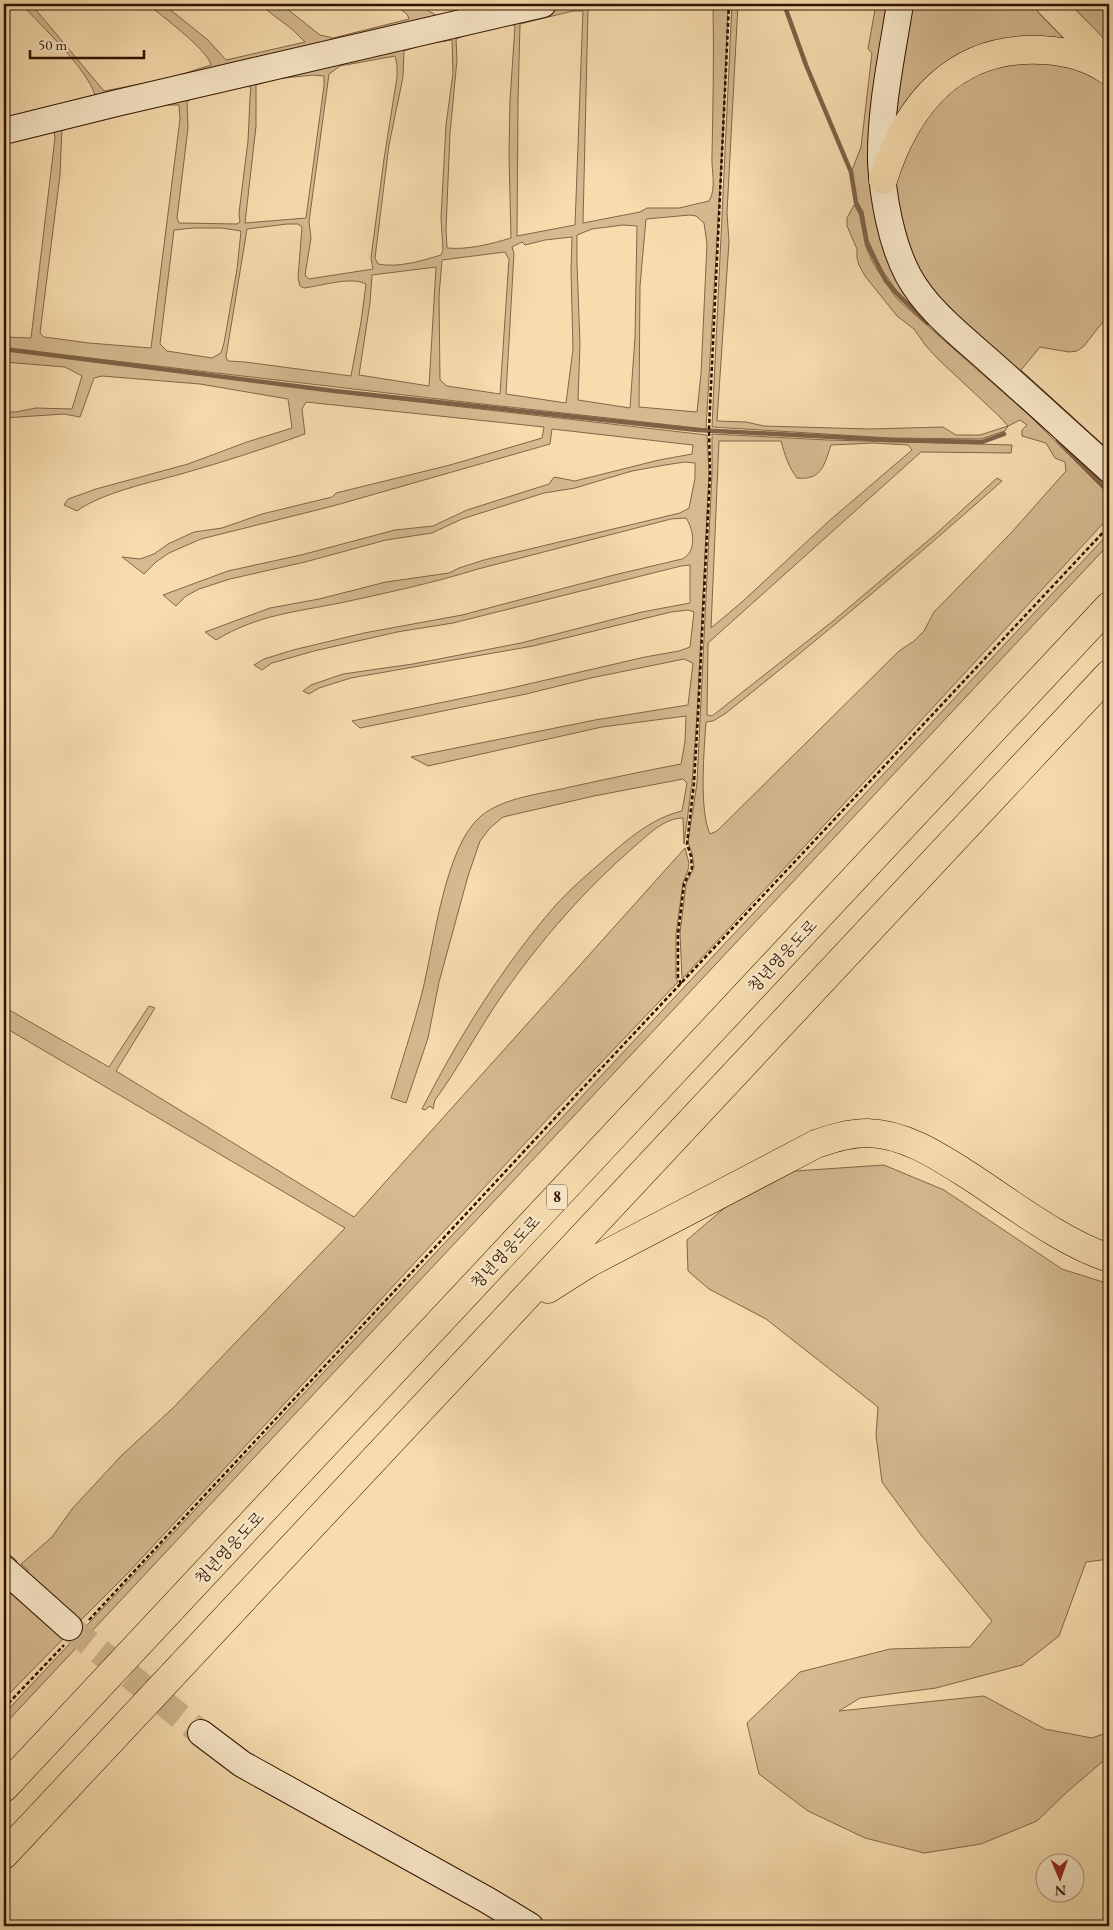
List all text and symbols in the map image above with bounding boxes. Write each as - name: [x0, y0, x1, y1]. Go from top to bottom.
- scale bar: [30, 28, 144, 60]
- text: 50 m: [38, 35, 67, 54]
- street label: 청년영웅도로: [743, 915, 822, 997]
- road number: 8: [547, 1184, 567, 1210]
- street label: 청년영웅도로: [466, 1211, 545, 1293]
- street label: 청년영웅도로: [190, 1507, 269, 1589]
- north arrow: [1036, 1852, 1086, 1902]
- text: N: [1054, 1882, 1066, 1900]

